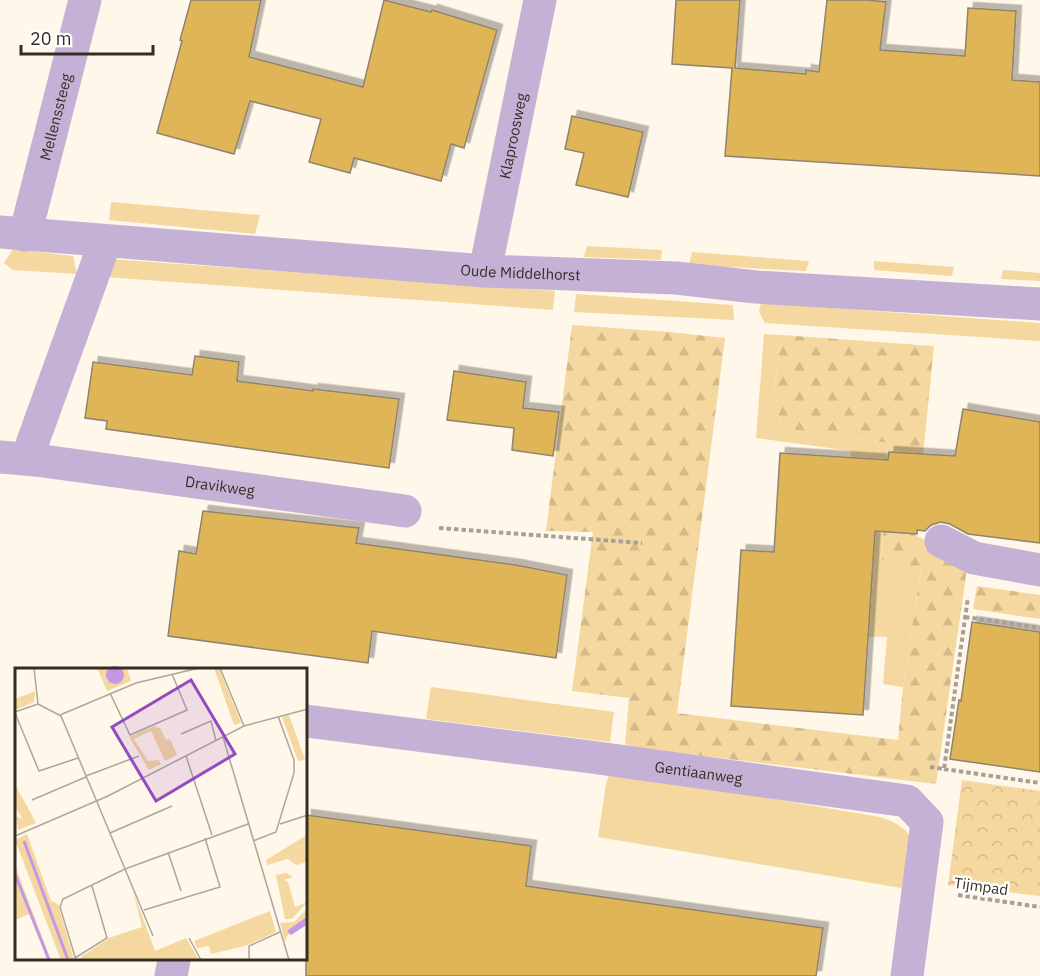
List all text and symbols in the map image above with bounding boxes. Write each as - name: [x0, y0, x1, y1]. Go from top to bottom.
- scale bar: [21, 18, 153, 56]
- text: 20 m: [30, 27, 72, 50]
- street label: Mellenssteeg: [35, 71, 75, 162]
- street label: Klaproosweg: [494, 91, 530, 180]
- street label: Oude Middelhorst: [460, 260, 581, 284]
- street label: Dravikweg: [184, 471, 256, 500]
- inset map: [15, 668, 308, 961]
- street label: Gentiaanweg: [654, 756, 744, 788]
- street label: Tijmpad: [953, 873, 1009, 899]

